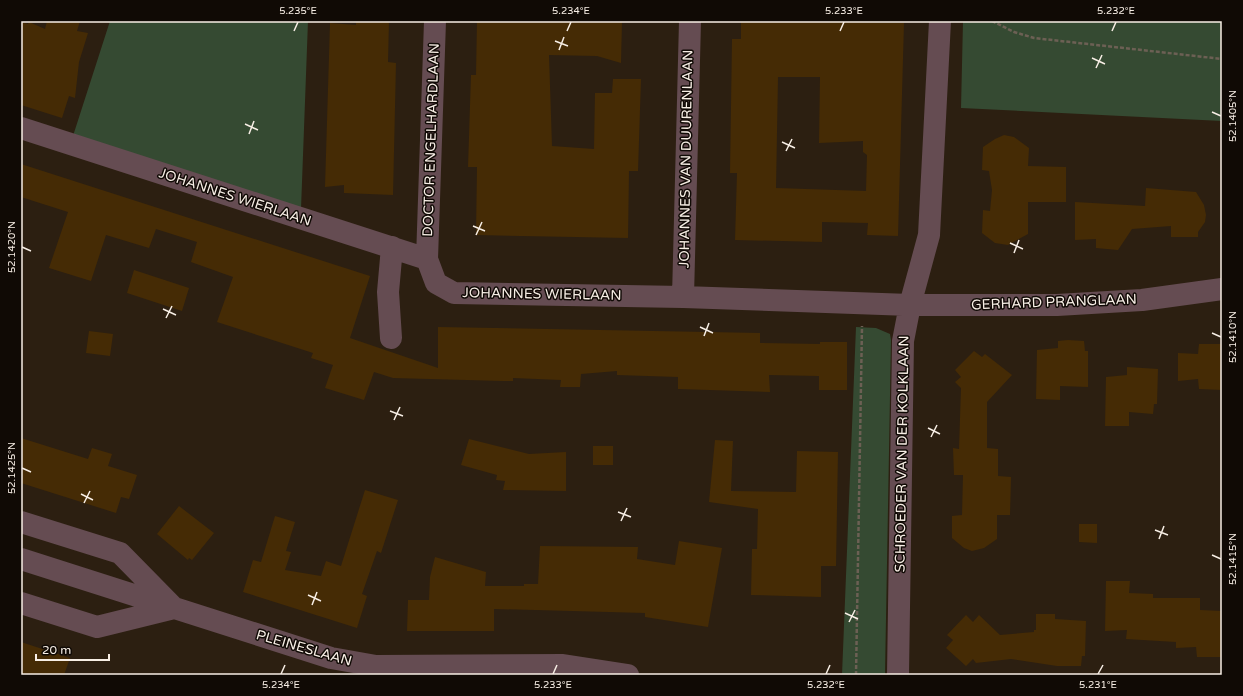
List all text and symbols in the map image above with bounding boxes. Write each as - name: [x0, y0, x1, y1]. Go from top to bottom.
- text: 5.235°E: [279, 5, 317, 17]
- text: 5.234°E: [552, 5, 590, 17]
- text: 5.233°E: [825, 5, 863, 17]
- text: 5.232°E: [1097, 5, 1135, 17]
- street label: DOCTOR ENGELHARDLAAN: [419, 43, 443, 237]
- street label: JOHANNES VAN DUURENLAAN: [676, 50, 696, 268]
- text: 52.1405°N: [1227, 90, 1239, 142]
- street label: JOHANNES WIERLAAN: [157, 164, 313, 230]
- text: 52.1420°N: [6, 221, 18, 273]
- street label: JOHANNES WIERLAAN: [462, 284, 622, 304]
- street label: GERHARD PRANGLAAN: [971, 291, 1137, 313]
- text: 52.1410°N: [1227, 311, 1239, 363]
- street label: SCHROEDER VAN DER KOLKLAAN: [891, 335, 913, 573]
- text: 52.1425°N: [6, 442, 18, 494]
- text: 52.1415°N: [1227, 533, 1239, 585]
- street label: PLEINESLAAN: [254, 626, 354, 670]
- scale bar: [36, 636, 109, 662]
- text: 20 m: [42, 643, 71, 657]
- text: 5.234°E: [262, 679, 300, 691]
- text: 5.233°E: [534, 679, 572, 691]
- text: 5.232°E: [807, 679, 845, 691]
- text: 5.231°E: [1079, 679, 1117, 691]

